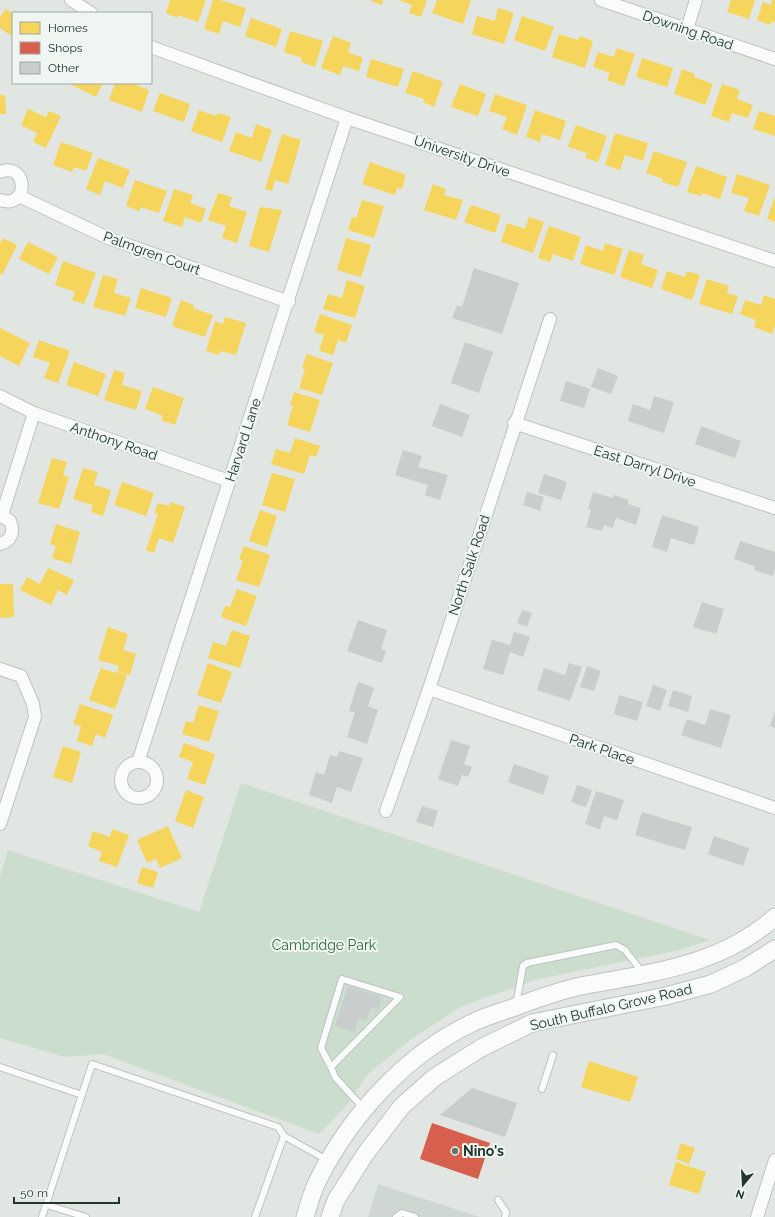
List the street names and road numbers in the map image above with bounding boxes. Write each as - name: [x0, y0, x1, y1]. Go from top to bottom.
- street label: Downing Road: [641, 7, 735, 53]
- street label: University Drive: [412, 132, 512, 180]
- street label: Palmgren Court: [101, 228, 203, 278]
- street label: Harvard Lane: [222, 396, 264, 484]
- street label: Anthony Road: [68, 419, 160, 463]
- street label: East Darryl Drive: [592, 442, 698, 490]
- street label: North Salk Road: [445, 513, 493, 617]
- street label: Park Place: [567, 730, 637, 768]
- street label: South Buffalo Grove Road: [528, 981, 694, 1033]

